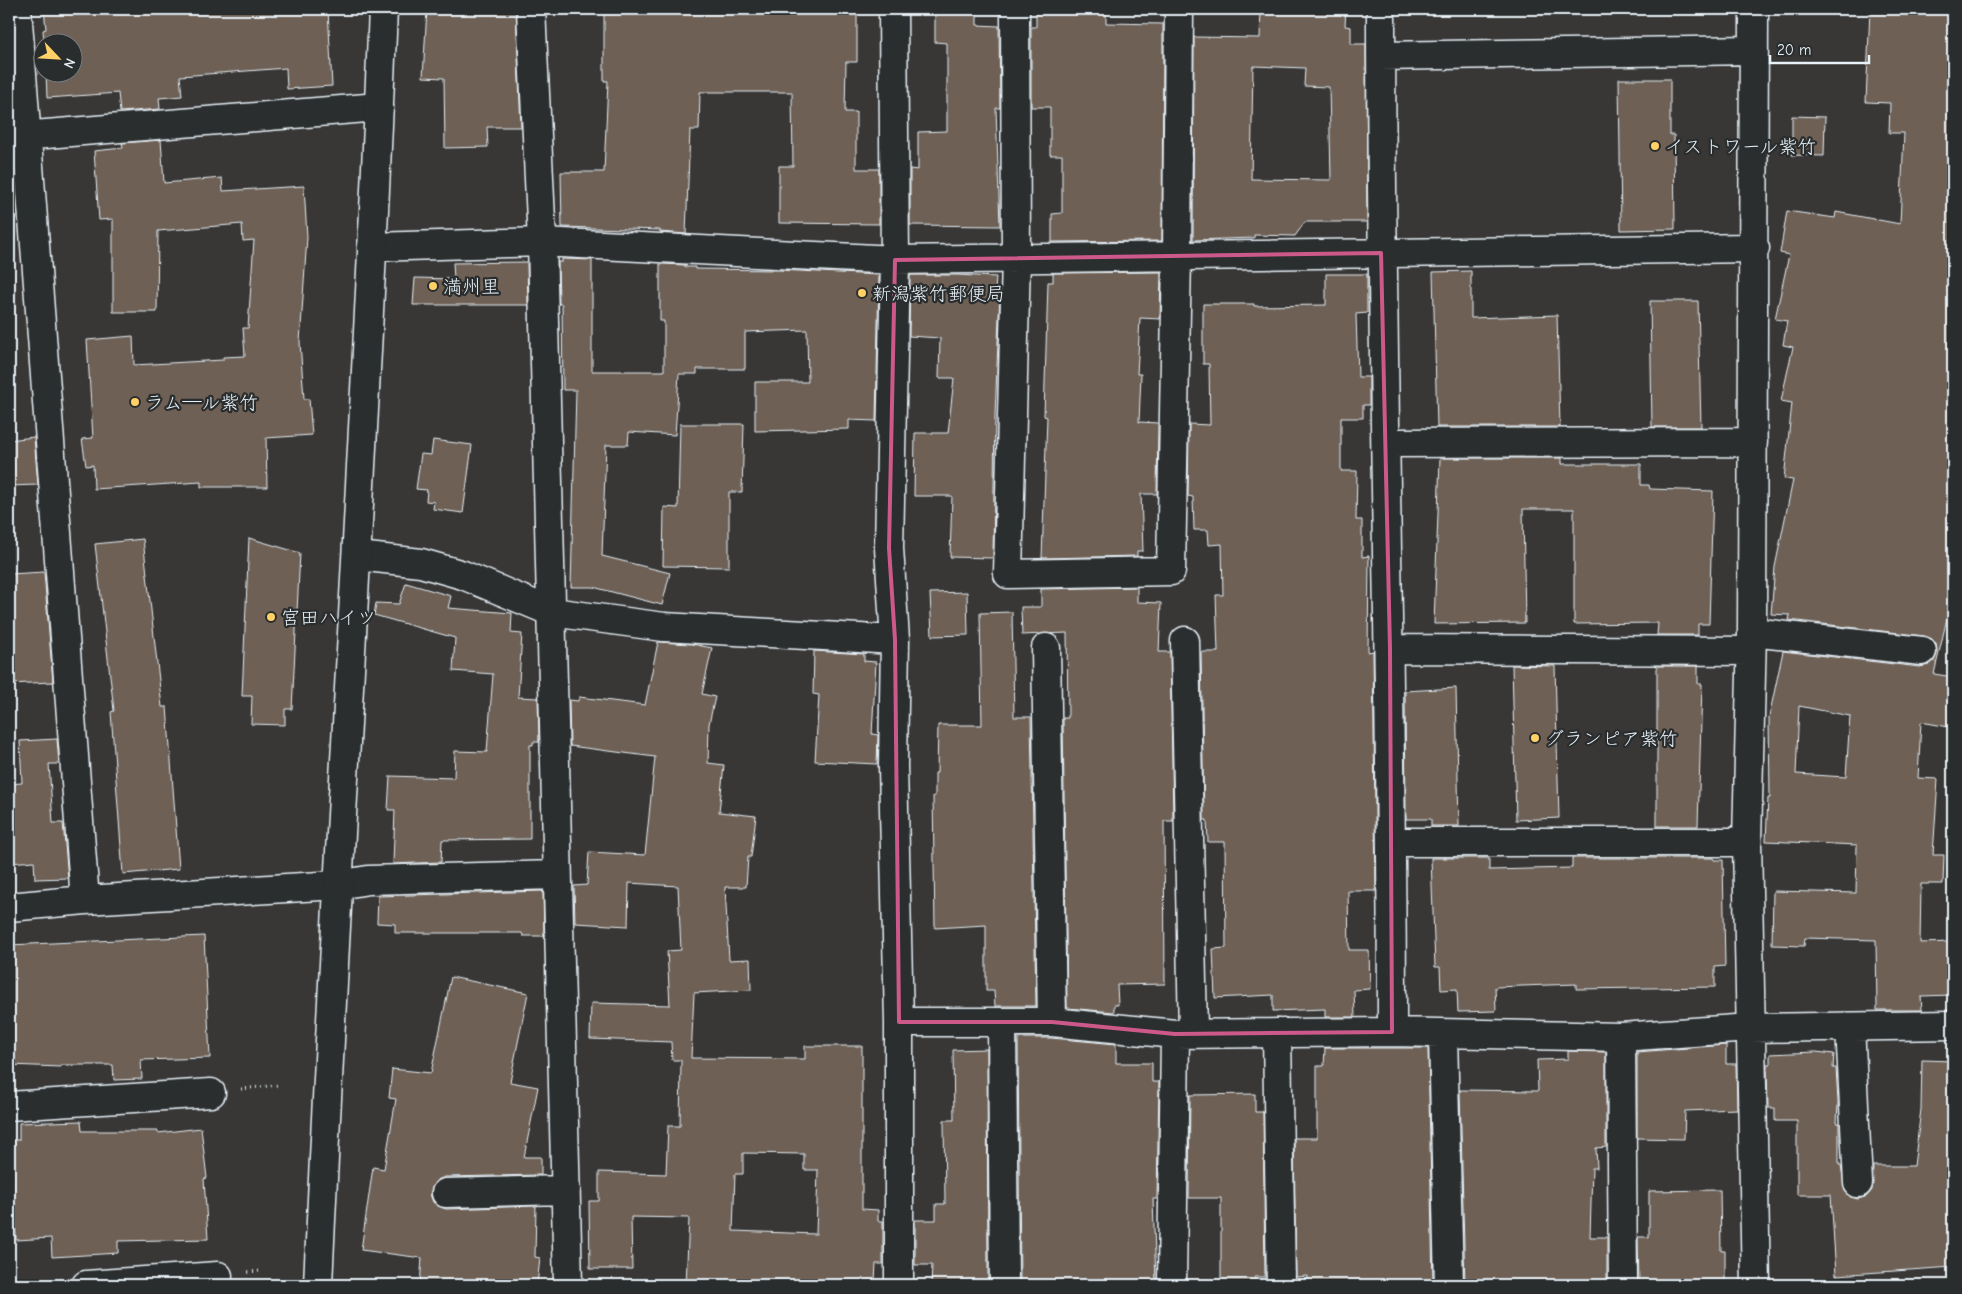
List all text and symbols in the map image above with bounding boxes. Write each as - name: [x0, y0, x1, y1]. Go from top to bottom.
- north arrow: [32, 32, 82, 82]
- scale bar: [1770, 32, 1868, 64]
- text: 20 m: [1777, 41, 1811, 59]
- text: N: [60, 56, 79, 71]
- place label: イストワール紫竹: [1665, 136, 1817, 158]
- marker: イストワール紫竹: [1649, 140, 1661, 152]
- place label: 満州里: [443, 276, 500, 298]
- marker: 満州里: [427, 280, 439, 292]
- place label: 新潟紫竹郵便局: [872, 283, 1005, 305]
- marker: 新潟紫竹郵便局: [856, 287, 868, 299]
- place label: ラム―ル紫竹: [145, 392, 259, 414]
- marker: ラム―ル紫竹: [129, 396, 141, 408]
- place label: 宮田ハイツ: [281, 607, 376, 629]
- marker: 宮田ハイツ: [265, 611, 277, 623]
- place label: グランピア紫竹: [1545, 728, 1678, 750]
- marker: グランピア紫竹: [1529, 732, 1541, 744]

